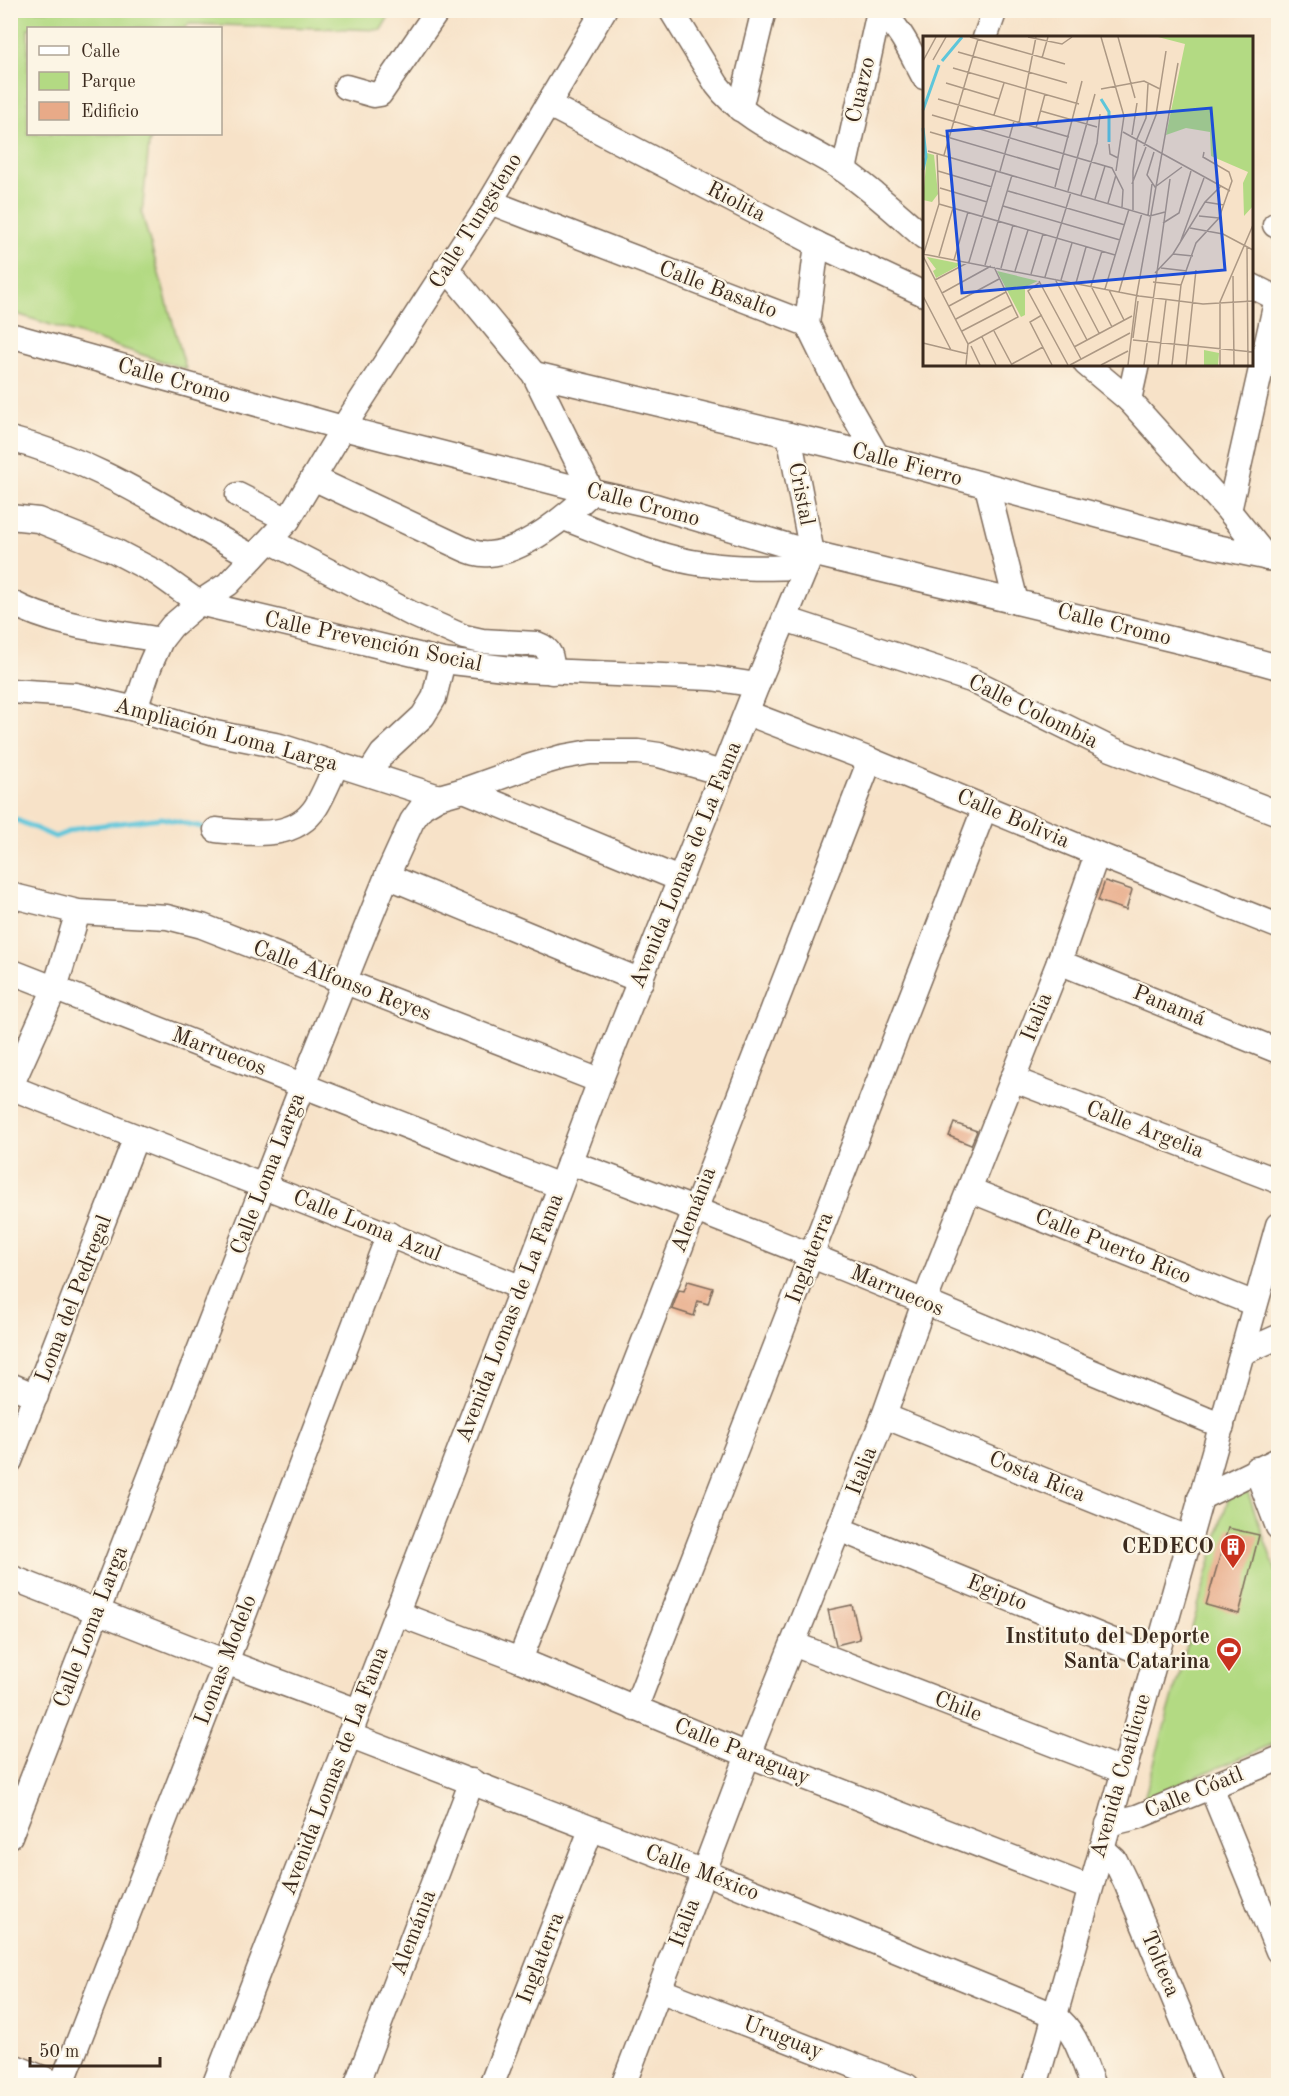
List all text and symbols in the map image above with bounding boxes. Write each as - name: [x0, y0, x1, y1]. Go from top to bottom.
- legend: [27, 27, 222, 135]
- inset map: [923, 36, 1253, 366]
- text: Calle: [81, 43, 120, 61]
- street label: Cuarzo: [843, 55, 879, 125]
- text: Parque: [81, 73, 136, 91]
- text: Edificio: [81, 103, 139, 121]
- street label: Calle Tungsteno: [426, 149, 526, 293]
- street label: Riolita: [703, 178, 769, 226]
- street label: Calle Basalto: [656, 257, 780, 323]
- street label: Calle Cromo: [115, 354, 233, 408]
- street label: Calle Fierro: [849, 440, 965, 490]
- street label: Cristal: [784, 461, 818, 527]
- street label: Calle Cromo: [584, 479, 702, 531]
- street label: Calle Cromo: [1055, 600, 1173, 650]
- street label: Calle Prevención Social: [262, 608, 484, 676]
- street label: Calle Colombia: [964, 671, 1102, 753]
- street label: Ampliación Loma Larga: [112, 695, 340, 775]
- street label: Avenida Lomas de La Fama: [626, 738, 746, 992]
- street label: Calle Bolivia: [953, 785, 1073, 853]
- street label: Calle Alfonso Reyes: [250, 937, 434, 1025]
- street label: Panamá: [1130, 982, 1208, 1030]
- street label: Italia: [1017, 990, 1057, 1044]
- street label: Marruecos: [169, 1024, 269, 1080]
- street label: Calle Loma Larga: [227, 1090, 309, 1258]
- street label: Calle Argelia: [1083, 1097, 1207, 1163]
- street label: Alemánia: [668, 1164, 720, 1256]
- street label: Calle Loma Azul: [290, 1186, 444, 1266]
- street label: Avenida Lomas de La Fama: [452, 1191, 568, 1445]
- street label: Calle Puerto Rico: [1032, 1206, 1194, 1288]
- street label: Inglaterra: [783, 1209, 838, 1307]
- street label: Loma del Pedregal: [32, 1212, 116, 1386]
- street label: Marruecos: [847, 1261, 947, 1321]
- street label: Italia: [843, 1444, 881, 1498]
- street label: Costa Rica: [986, 1448, 1089, 1506]
- building icon: CEDECO: [1218, 1532, 1248, 1570]
- place label: CEDECO: [1122, 1536, 1214, 1558]
- street label: Calle Loma Larga: [50, 1543, 132, 1711]
- street label: Egipto: [964, 1571, 1030, 1615]
- street label: Lomas Modelo: [191, 1592, 261, 1728]
- place label: Instituto del Deporte Santa Catarina: [1005, 1626, 1210, 1673]
- sports icon: Instituto del Deporte Santa Catarina: [1214, 1635, 1244, 1673]
- street label: Avenida Lomas de La Fama: [277, 1644, 393, 1898]
- street label: Chile: [931, 1688, 985, 1726]
- street label: Avenida Coatlicue: [1087, 1691, 1155, 1861]
- street label: Calle Paraguay: [671, 1715, 813, 1789]
- street label: Calle Cóatl: [1142, 1763, 1246, 1823]
- street label: Calle México: [642, 1841, 762, 1905]
- street label: Alemánia: [388, 1887, 440, 1979]
- street label: Italia: [666, 1896, 704, 1950]
- street label: Inglaterra: [514, 1909, 569, 2007]
- street label: Tolteca: [1136, 1928, 1184, 2000]
- street label: Uruguay: [740, 2013, 826, 2063]
- scale bar: [30, 2030, 160, 2068]
- text: 50 m: [39, 2043, 79, 2061]

